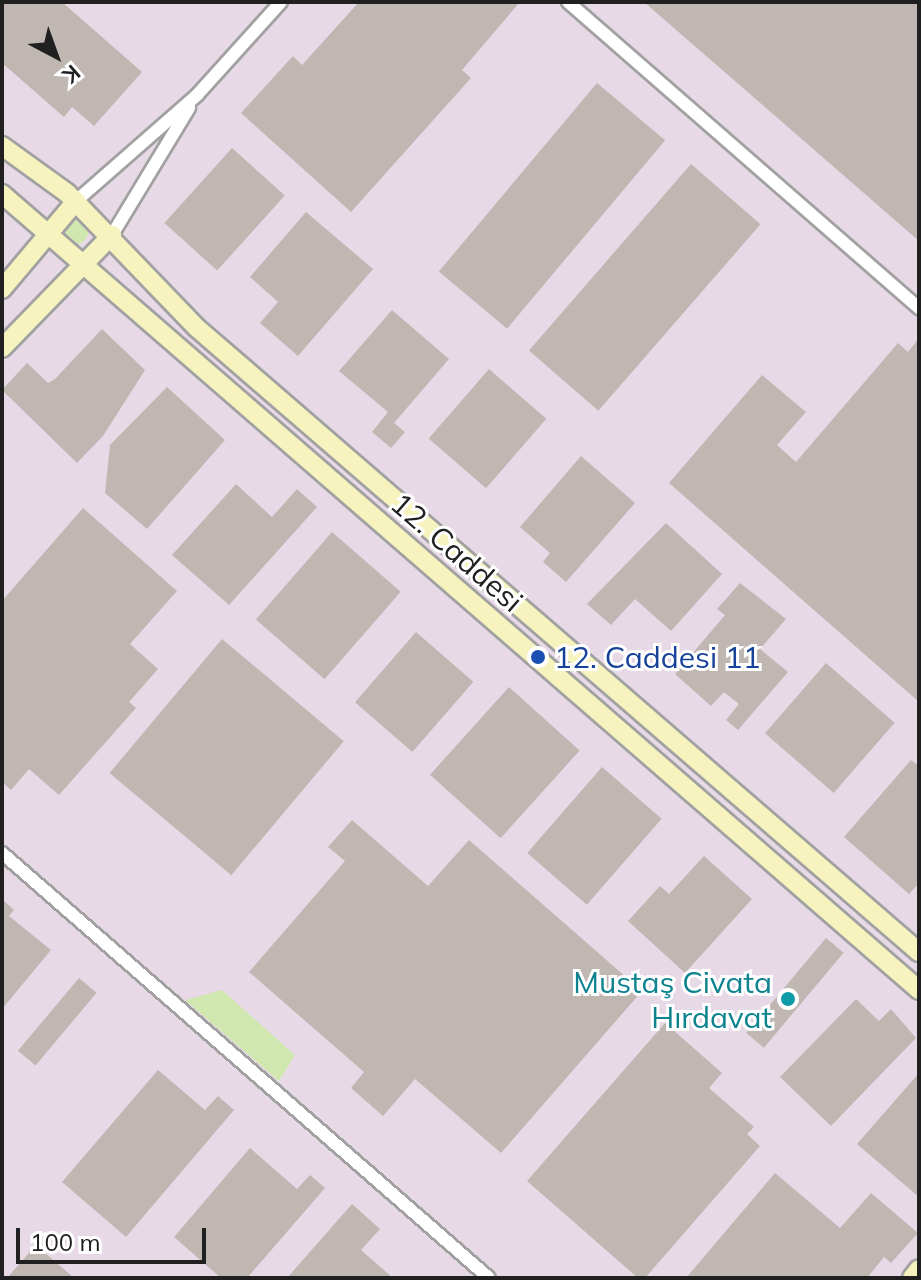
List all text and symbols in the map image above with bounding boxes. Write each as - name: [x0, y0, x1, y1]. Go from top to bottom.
- north arrow: [16, 16, 96, 96]
- text: K: [57, 59, 86, 89]
- street label: 12. Caddesi: [384, 485, 530, 619]
- place label: 12. Caddesi 11: [554, 639, 761, 675]
- marker: 12. Caddesi 11: [529, 648, 547, 666]
- place label: Mustaş Civata Hırdavat: [573, 964, 772, 1034]
- marker: Mustaş Civata Hırdavat: [779, 990, 797, 1008]
- scale bar: [20, 1212, 210, 1262]
- text: 100 m: [30, 1227, 101, 1257]

